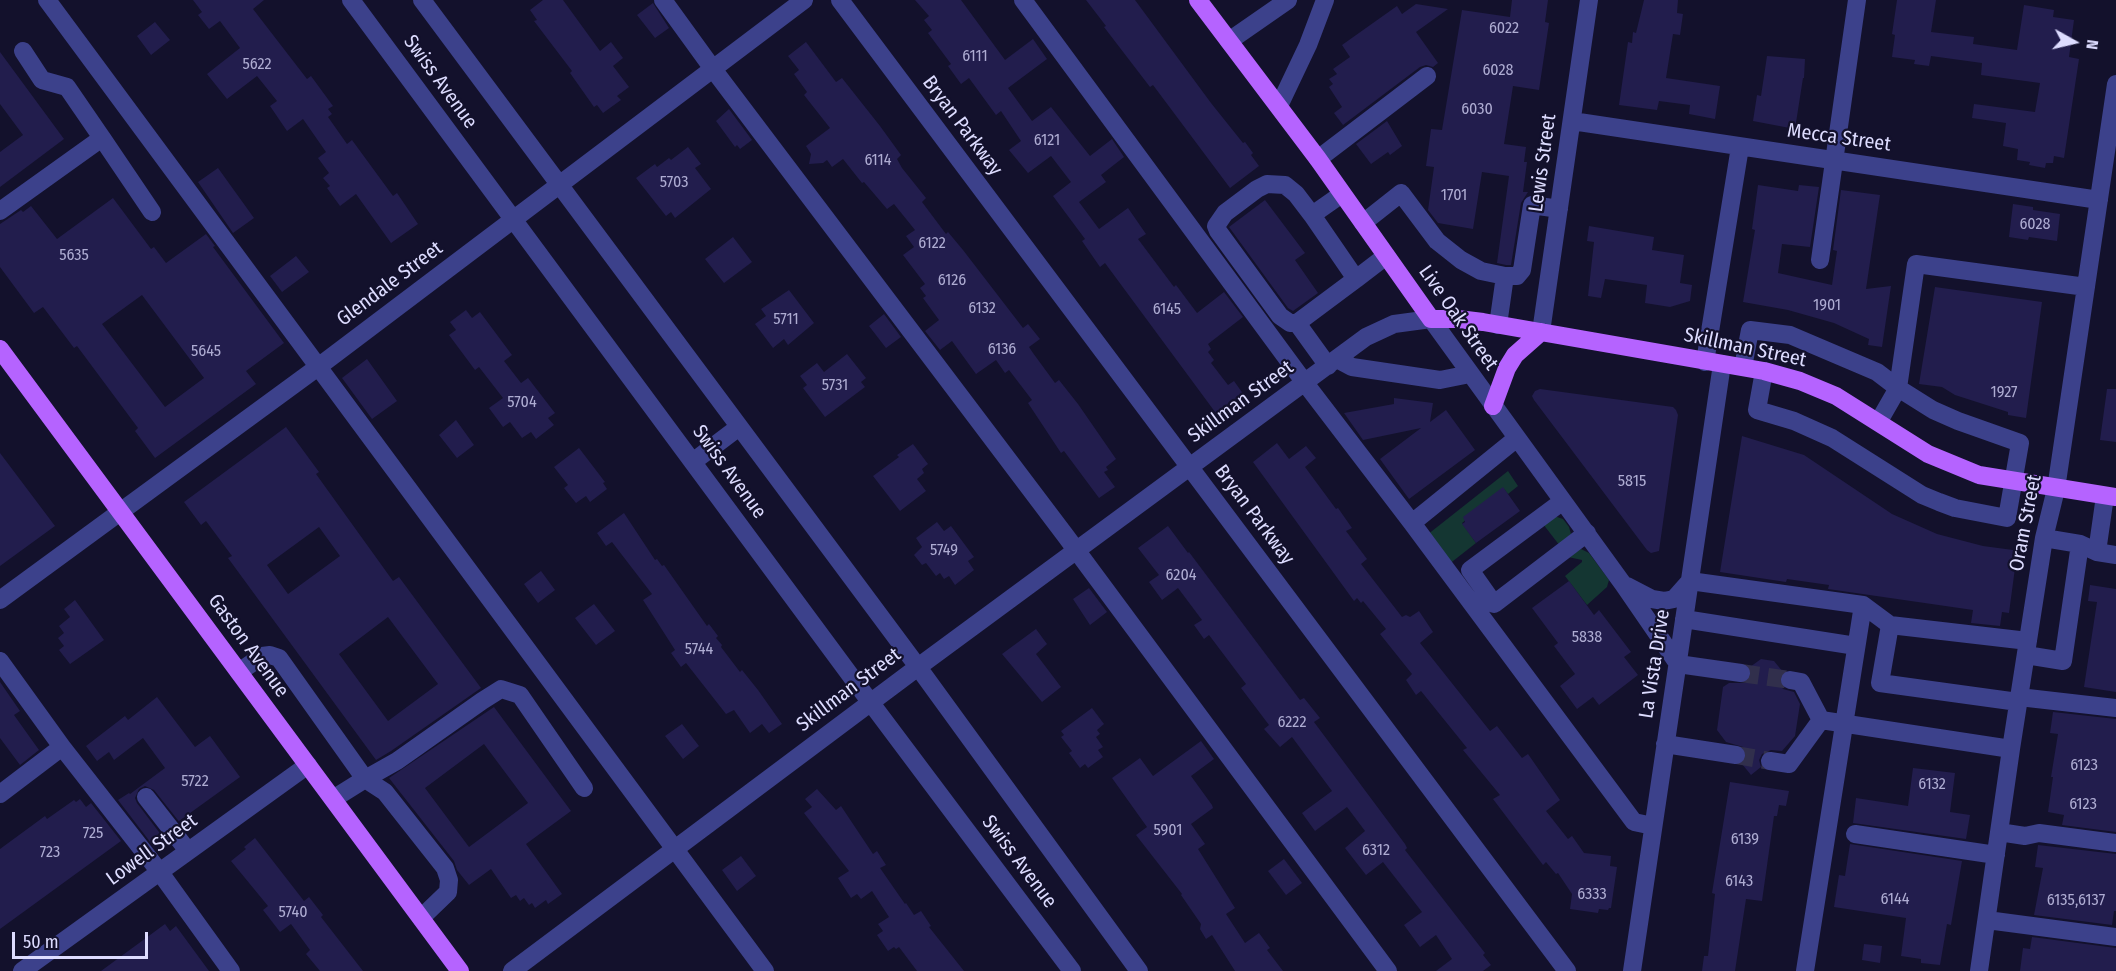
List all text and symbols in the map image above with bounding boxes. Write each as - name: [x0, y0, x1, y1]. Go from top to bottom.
- north arrow: [2044, 12, 2104, 72]
- house number: 6022: [1489, 19, 1519, 39]
- street label: Swiss Avenue: [398, 31, 482, 133]
- text: N: [2082, 39, 2102, 51]
- house number: 6111: [962, 47, 988, 67]
- house number: 5622: [242, 55, 272, 75]
- house number: 6028: [1482, 61, 1514, 81]
- street label: Bryan Parkway: [917, 72, 1007, 180]
- house number: 6030: [1461, 100, 1493, 120]
- street label: Lewis Street: [1524, 112, 1562, 214]
- street label: Mecca Street: [1786, 119, 1892, 157]
- house number: 6121: [1034, 131, 1060, 151]
- house number: 6114: [864, 151, 892, 171]
- house number: 5703: [660, 173, 688, 193]
- house number: 1701: [1441, 186, 1467, 206]
- house number: 6028: [2019, 215, 2051, 235]
- house number: 6122: [918, 234, 946, 254]
- street label: Glendale Street: [332, 236, 448, 332]
- house number: 5635: [59, 246, 89, 266]
- street label: Live Oak Street: [1413, 261, 1503, 375]
- house number: 6126: [938, 271, 966, 291]
- house number: 1901: [1813, 296, 1841, 316]
- house number: 6132: [968, 299, 996, 319]
- house number: 6145: [1153, 300, 1181, 320]
- house number: 5711: [773, 310, 799, 330]
- street label: Skillman Street: [1682, 323, 1808, 373]
- house number: 6136: [988, 340, 1016, 360]
- house number: 5645: [191, 342, 221, 362]
- street label: Skillman Street: [1184, 356, 1298, 448]
- house number: 5731: [822, 376, 848, 396]
- house number: 1927: [1990, 383, 2018, 403]
- house number: 5704: [507, 393, 537, 413]
- street label: Swiss Avenue: [687, 421, 771, 523]
- street label: Bryan Parkway: [1209, 461, 1299, 569]
- house number: 5815: [1618, 472, 1646, 492]
- street label: Oram Street: [2005, 473, 2047, 573]
- house number: 5749: [930, 541, 958, 561]
- house number: 6204: [1166, 566, 1196, 586]
- street label: Gaston Avenue: [203, 590, 293, 702]
- street label: La Vista Drive: [1635, 608, 1675, 720]
- house number: 5838: [1572, 628, 1602, 648]
- house number: 5744: [685, 640, 713, 660]
- street label: Skillman Street: [792, 643, 906, 737]
- house number: 6222: [1278, 713, 1306, 733]
- house number: 6123: [2070, 756, 2098, 776]
- house number: 5722: [181, 772, 209, 792]
- house number: 6132: [1918, 775, 1946, 795]
- house number: 6123: [2069, 795, 2097, 815]
- street label: Lowell Street: [102, 809, 202, 891]
- street label: Swiss Avenue: [976, 811, 1062, 913]
- house number: 5901: [1153, 821, 1183, 841]
- house number: 725: [83, 824, 103, 844]
- house number: 6139: [1731, 830, 1759, 850]
- house number: 6312: [1362, 841, 1390, 861]
- house number: 723: [40, 843, 60, 863]
- house number: 6143: [1725, 872, 1753, 892]
- house number: 6333: [1577, 885, 1607, 905]
- house number: 6144: [1881, 890, 1909, 910]
- house number: 6135,6137: [2047, 891, 2105, 911]
- house number: 5740: [278, 903, 308, 923]
- scale bar: [15, 920, 152, 958]
- text: 50 m: [23, 931, 59, 953]

